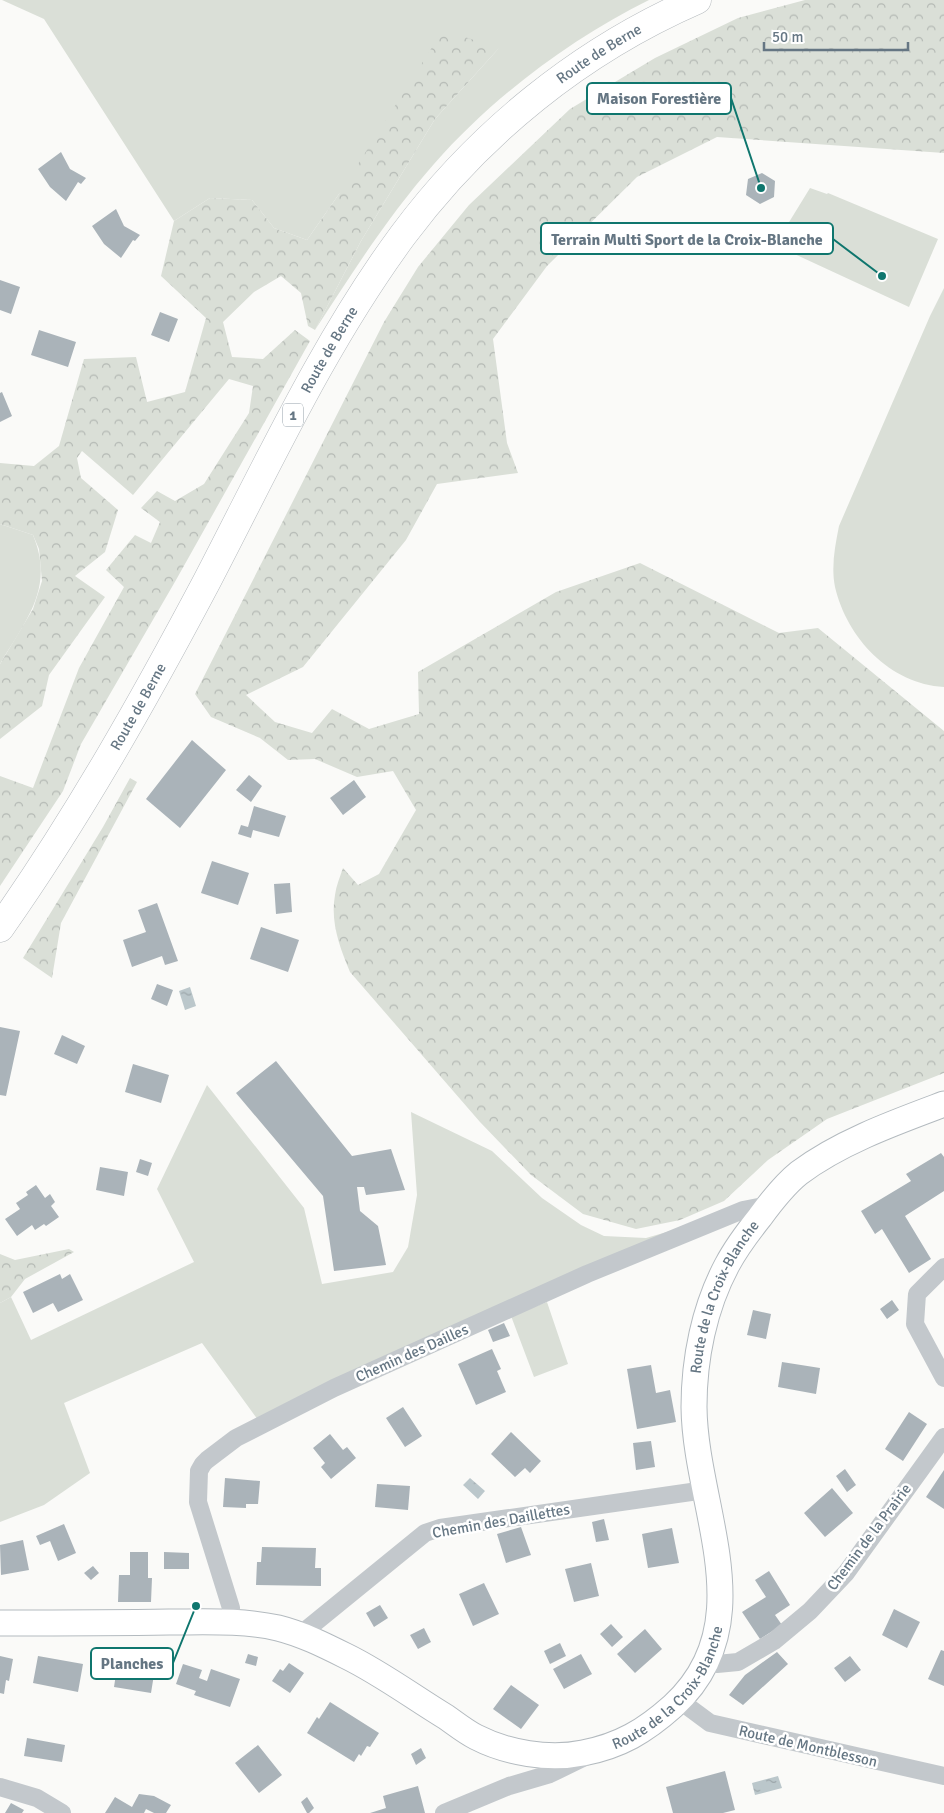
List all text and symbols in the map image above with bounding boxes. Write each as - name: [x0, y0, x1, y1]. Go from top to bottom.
- street label: Route de Berne: [553, 20, 645, 88]
- scale bar: [764, 20, 908, 52]
- text: 50 m: [772, 28, 803, 46]
- callout: Maison Forestière: [587, 83, 731, 114]
- text: Maison Forestière: [597, 89, 721, 109]
- callout: Terrain Multi Sport de la Croix-Blanche: [541, 223, 833, 254]
- text: Terrain Multi Sport de la Croix-Blanche: [551, 230, 823, 250]
- street label: Route de Berne: [297, 303, 362, 396]
- road number: 1: [283, 404, 303, 426]
- street label: Route de Berne: [106, 660, 170, 754]
- street label: Route de la Croix-Blanche: [687, 1217, 763, 1374]
- street label: Chemin des Dailles: [353, 1320, 472, 1386]
- street label: Chemin de la Prairie: [823, 1480, 915, 1594]
- street label: Chemin des Daillettes: [431, 1500, 572, 1542]
- street label: Route de la Croix-Blanche: [609, 1624, 726, 1753]
- callout: Planches: [91, 1648, 173, 1679]
- text: Planches: [101, 1654, 163, 1674]
- street label: Route de Montblesson: [737, 1721, 879, 1771]

